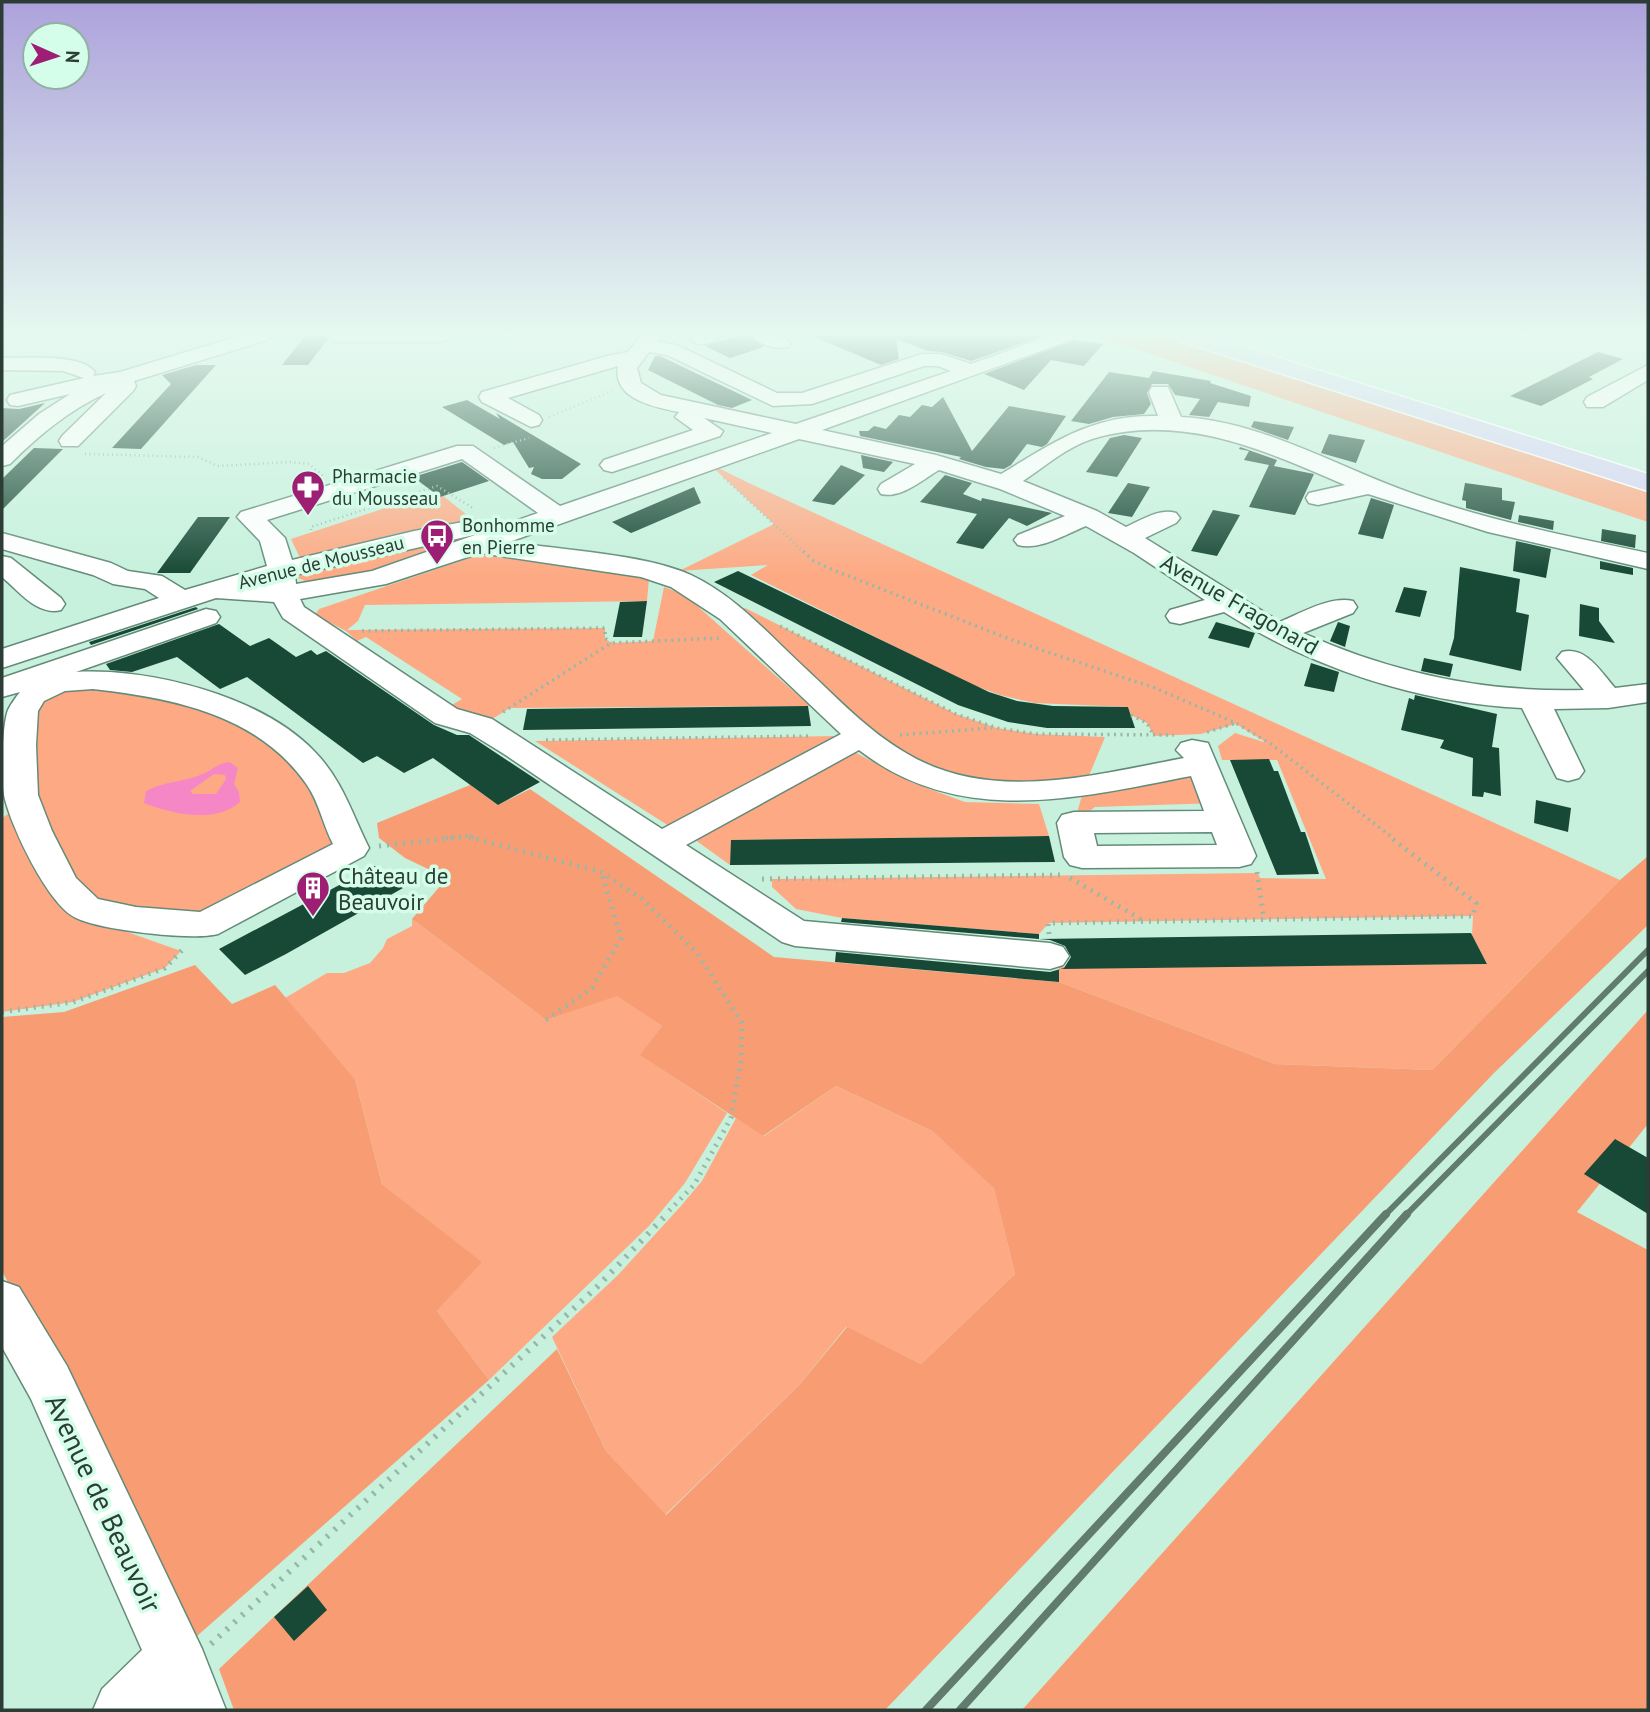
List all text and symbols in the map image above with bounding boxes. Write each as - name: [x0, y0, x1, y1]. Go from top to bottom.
- north arrow: [21, 21, 91, 91]
- text: N: [61, 50, 85, 64]
- place label: Pharmacie du Mousseau: [332, 464, 438, 510]
- pharmacy icon: Pharmacie du Mousseau: [289, 468, 327, 517]
- place label: Bonhomme en Pierre: [462, 513, 555, 559]
- bus stop icon: Bonhomme en Pierre: [418, 517, 456, 566]
- street label: Avenue de Mousseau: [236, 530, 406, 594]
- street label: Avenue Fragonard: [1156, 547, 1324, 661]
- place label: Château de Beauvoir: [338, 861, 448, 916]
- building icon: Château de Beauvoir: [294, 869, 332, 918]
- street label: Avenue de Beauvoir: [37, 1388, 171, 1618]

